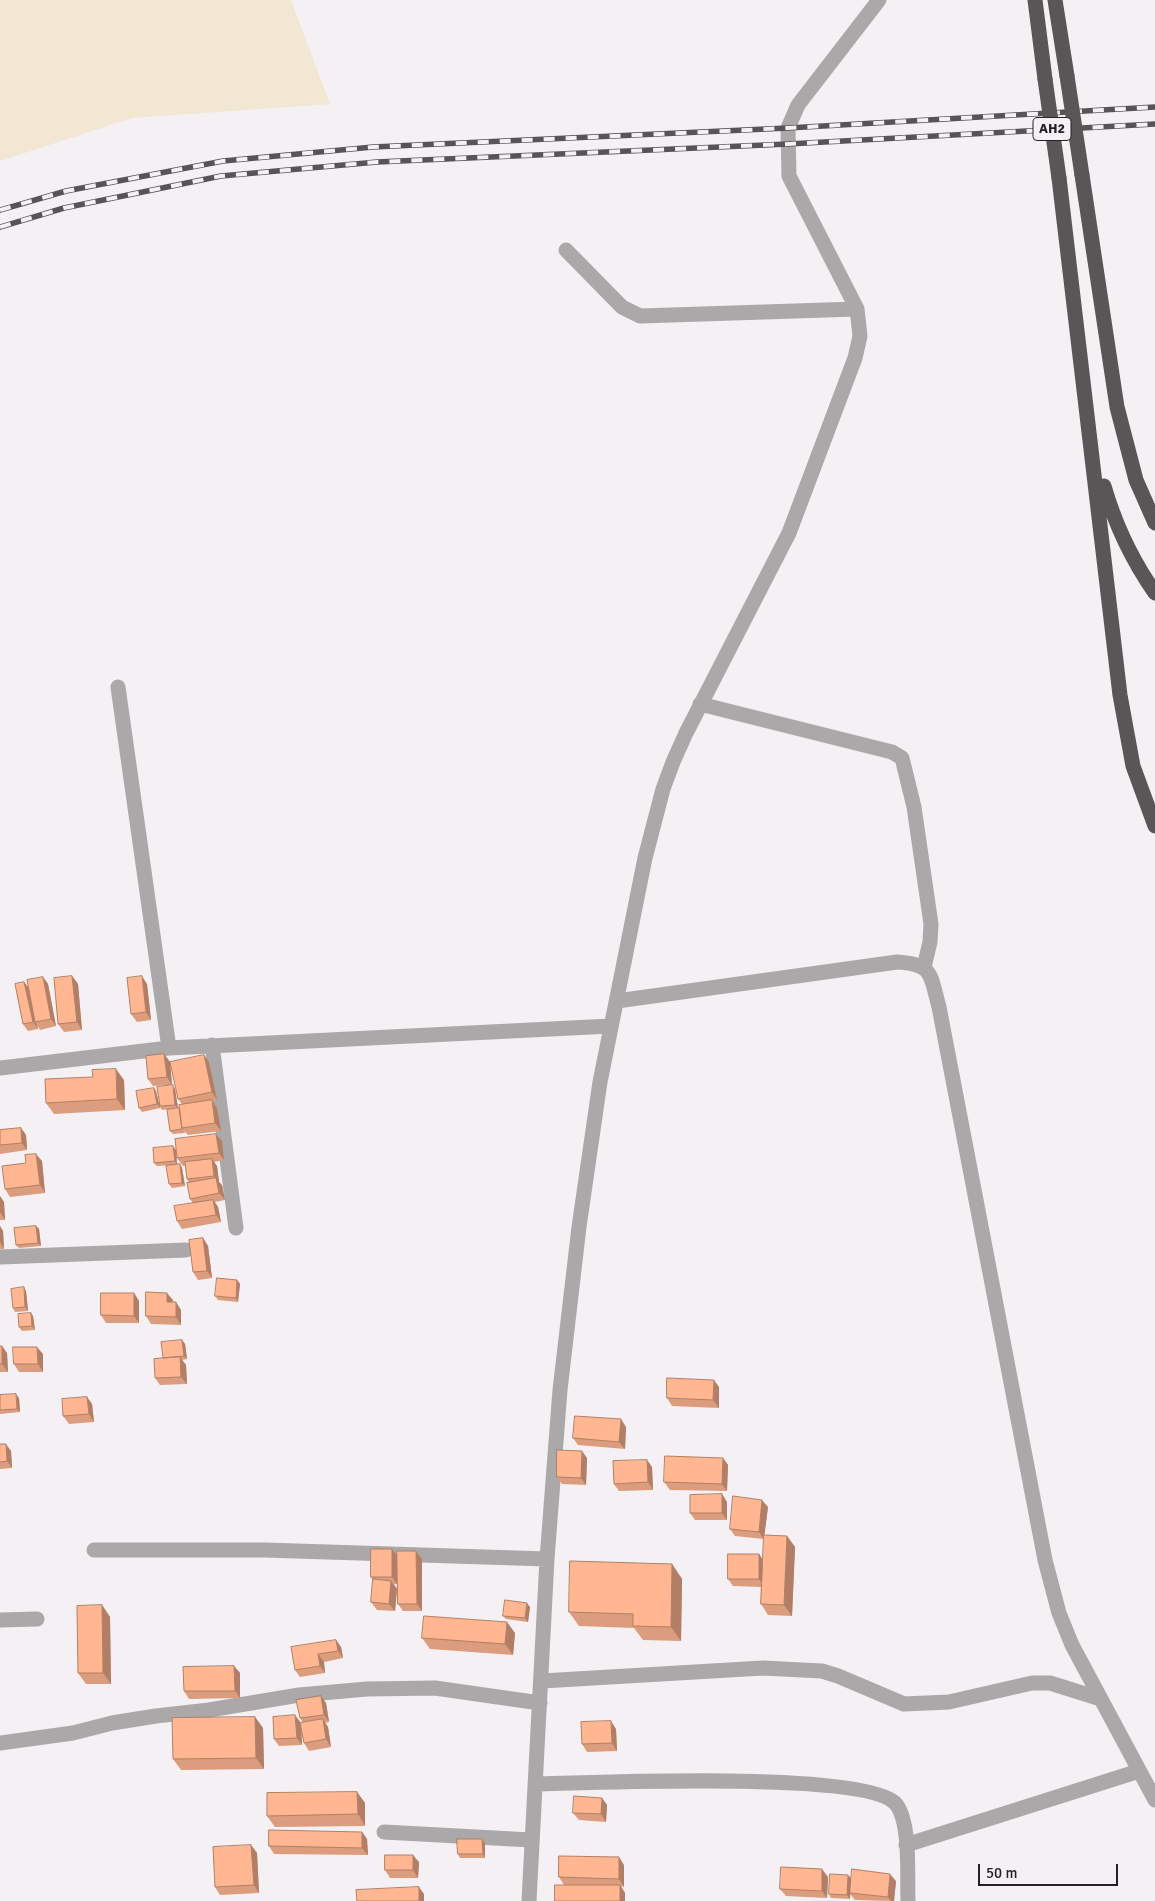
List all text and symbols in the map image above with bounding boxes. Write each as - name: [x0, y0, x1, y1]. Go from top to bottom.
- road number: AH2: [1033, 118, 1071, 140]
- scale bar: [980, 1854, 1120, 1886]
- text: 50 m: [986, 1864, 1017, 1882]

